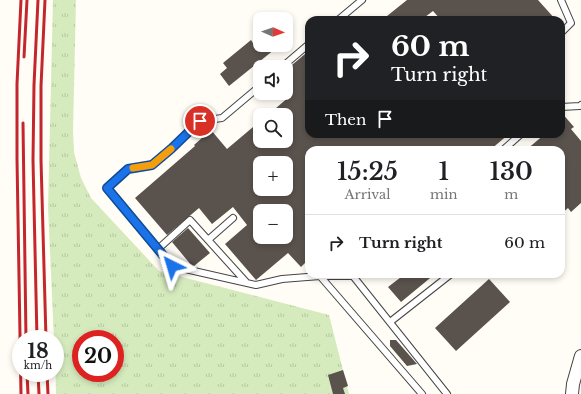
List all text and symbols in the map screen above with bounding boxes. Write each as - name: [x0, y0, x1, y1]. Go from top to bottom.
- north arrow: [253, 12, 293, 52]
- map controls: [253, 12, 293, 244]
- text: 60 m: [391, 29, 469, 64]
- icon: right: [325, 32, 377, 84]
- button: sound: [253, 60, 293, 100]
- text: Turn right: [391, 64, 487, 86]
- pin: [183, 104, 217, 138]
- button: search: [253, 108, 293, 148]
- icon: arrive: [374, 108, 396, 130]
- icon: arrive: [189, 110, 211, 132]
- text: Then: [325, 110, 366, 129]
- button: +: [253, 156, 293, 196]
- text: 15:25: [337, 157, 398, 186]
- text: 1: [438, 157, 449, 186]
- text: 130: [489, 157, 533, 186]
- text: Arrival: [344, 186, 391, 203]
- text: min: [430, 186, 457, 203]
- text: m: [504, 186, 518, 203]
- button: −: [253, 204, 293, 244]
- icon: right: [325, 232, 347, 254]
- text: Turn right: [359, 233, 442, 252]
- text: 60 m: [504, 233, 545, 252]
- position arrow: [151, 245, 193, 287]
- speed limit sign: 20: [72, 330, 124, 382]
- text: 18: [27, 339, 49, 363]
- text: km/h: [24, 359, 52, 372]

